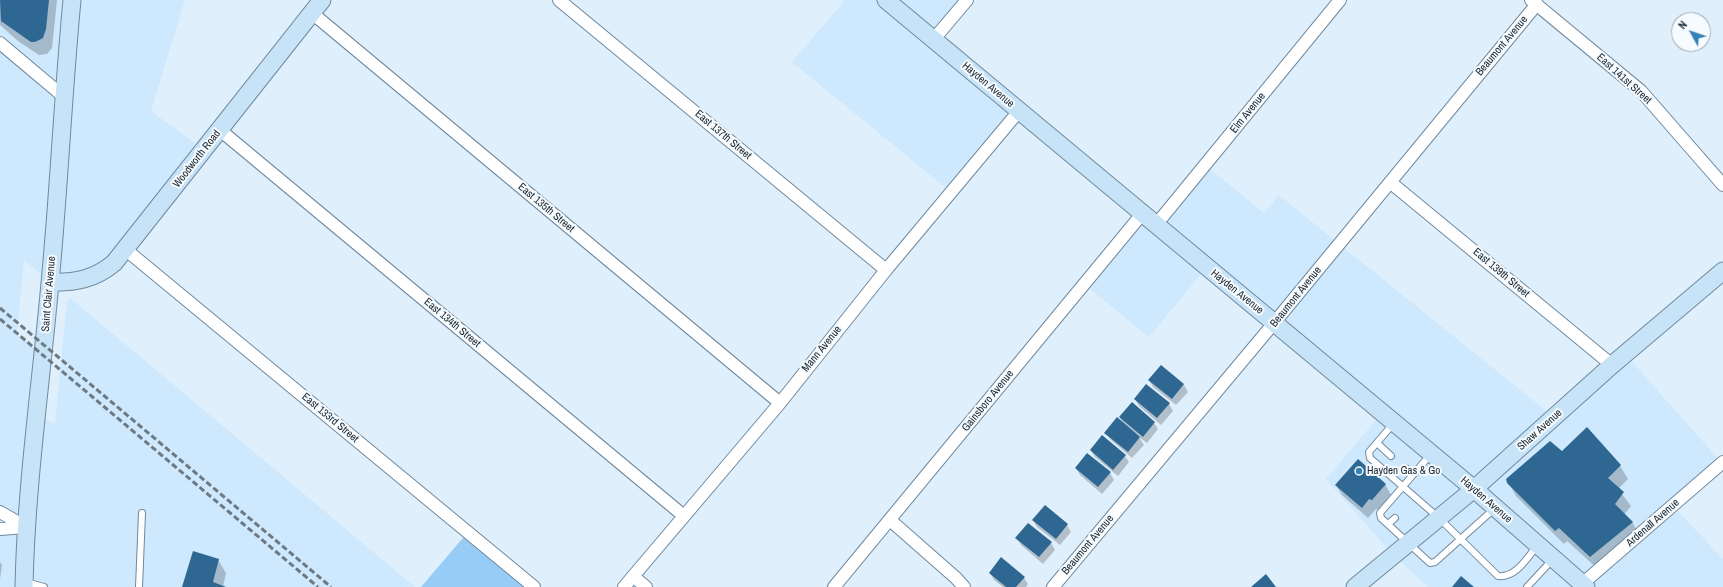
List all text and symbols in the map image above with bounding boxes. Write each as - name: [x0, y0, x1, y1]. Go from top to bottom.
- north arrow: [1671, 12, 1711, 52]
- street label: Beaumont Avenue: [1473, 13, 1531, 79]
- text: N: [1675, 18, 1690, 32]
- street label: East 141st Street: [1594, 51, 1654, 107]
- street label: Hayden Avenue: [959, 59, 1017, 111]
- street label: Elm Avenue: [1228, 90, 1268, 136]
- street label: East 137th Street: [692, 108, 754, 162]
- street label: Woodworth Road: [170, 128, 224, 190]
- street label: East 135th Street: [515, 181, 577, 235]
- street label: East 139th Street: [1470, 246, 1532, 300]
- street label: Saint Clair Avenue: [39, 256, 59, 332]
- street label: Beaumont Avenue: [1268, 264, 1324, 330]
- street label: Hayden Avenue: [1208, 267, 1266, 317]
- street label: East 134th Street: [421, 296, 483, 350]
- street label: Mann Avenue: [799, 323, 845, 375]
- street label: Gainsboro Avenue: [959, 368, 1017, 434]
- street label: East 133rd Street: [299, 390, 361, 446]
- street label: Shaw Avenue: [1515, 407, 1565, 453]
- place label: Hayden Gas & Go: [1367, 464, 1440, 478]
- marker: Hayden Gas & Go: [1354, 466, 1364, 476]
- street label: Hayden Avenue: [1458, 474, 1514, 526]
- street label: Ardenall Avenue: [1624, 496, 1682, 550]
- street label: Beaumont Avenue: [1059, 512, 1117, 578]

